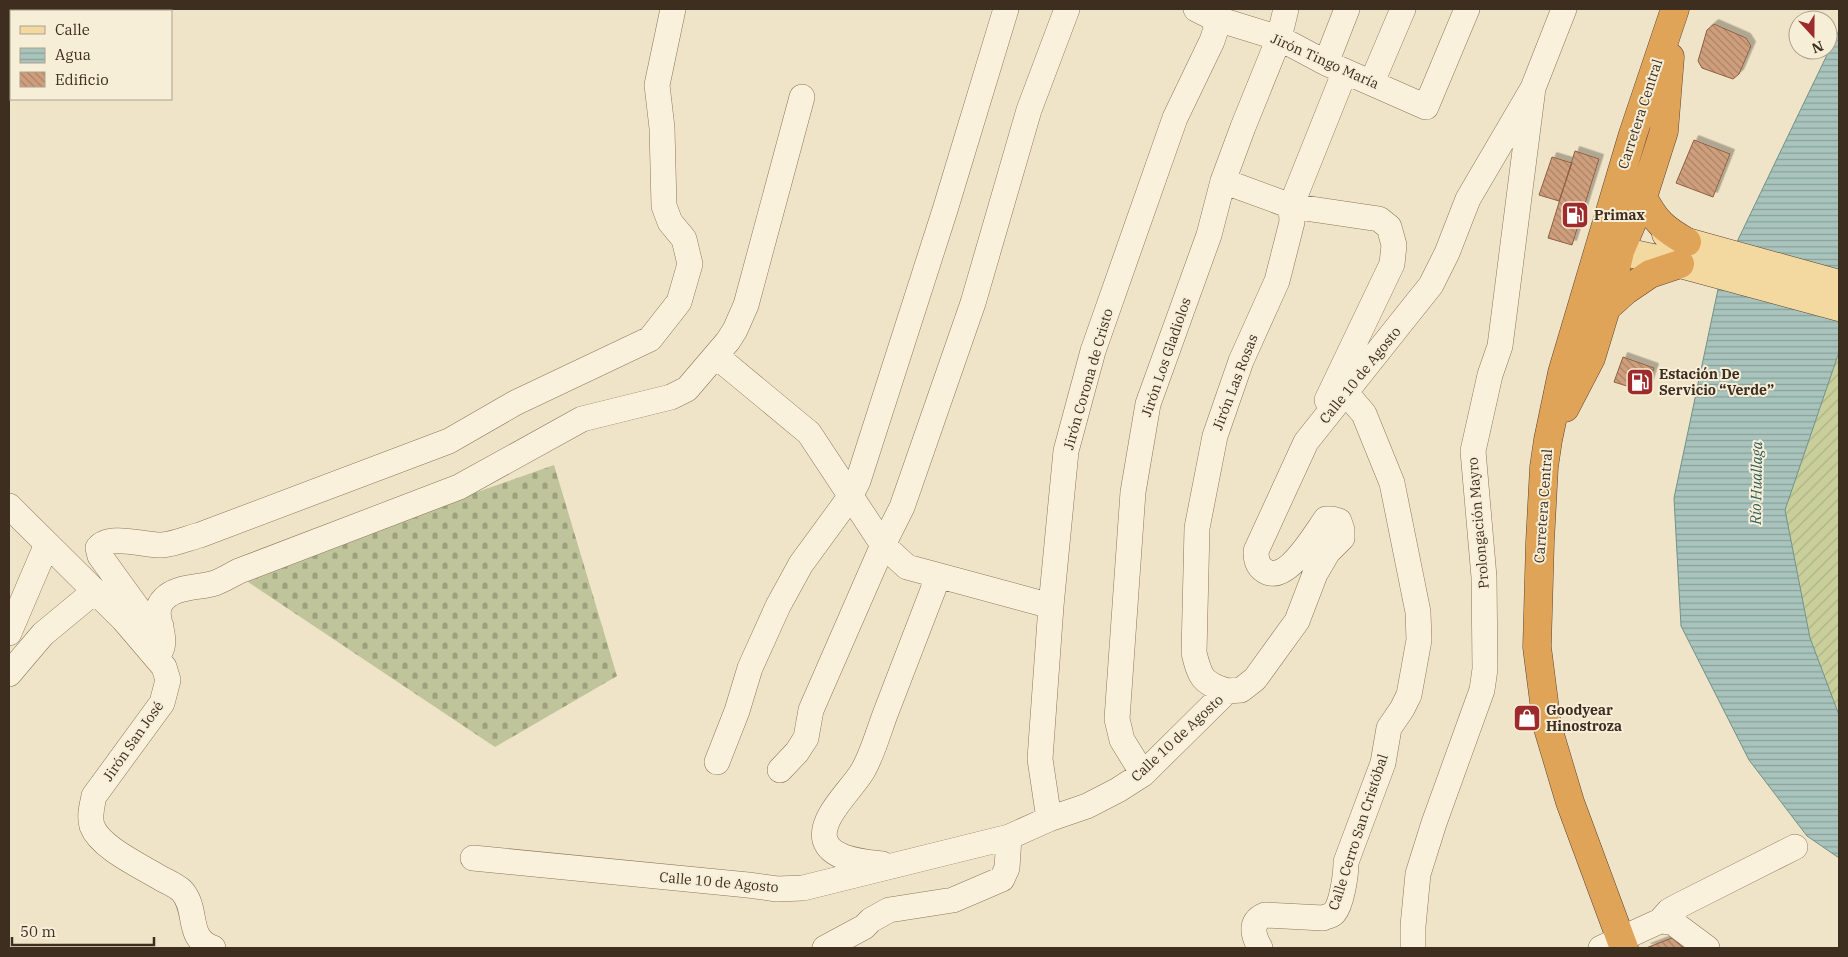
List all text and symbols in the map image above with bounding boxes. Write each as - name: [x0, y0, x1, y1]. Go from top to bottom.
- legend: [10, 10, 172, 100]
- north arrow: [1788, 10, 1838, 60]
- text: Calle: [55, 20, 90, 39]
- street label: Jirón Tingo María: [1268, 29, 1382, 93]
- text: N: [1809, 37, 1826, 58]
- text: Agua: [55, 45, 91, 64]
- street label: Carretera Central: [1614, 57, 1666, 171]
- text: Edificio: [55, 70, 109, 89]
- fuel station icon: Primax: [1560, 200, 1590, 230]
- place label: Primax: [1594, 206, 1646, 224]
- street label: Jirón Los Gladiolos: [1137, 295, 1195, 419]
- street label: Jirón Corona de Cristo: [1059, 306, 1117, 452]
- street label: Calle 10 de Agosto: [1315, 323, 1405, 427]
- street label: Jirón Las Rosas: [1208, 331, 1262, 433]
- place label: Estación De Servicio “Verde”: [1659, 365, 1774, 399]
- fuel station icon: Estación De Servicio “Verde”: [1625, 367, 1655, 397]
- water label: Río Huallaga: [1746, 440, 1766, 526]
- street label: Carretera Central: [1530, 448, 1556, 564]
- street label: Prolongación Mayro: [1463, 456, 1493, 590]
- street label: Calle 10 de Agosto: [1127, 691, 1227, 785]
- street label: Jirón San José: [99, 697, 167, 785]
- place label: Goodyear Hinostroza: [1546, 701, 1622, 735]
- shop icon: Goodyear Hinostroza: [1512, 703, 1542, 733]
- street label: Calle Cerro San Cristóbal: [1324, 752, 1392, 912]
- street label: Calle 10 de Agosto: [659, 868, 779, 896]
- scale bar: [12, 914, 155, 946]
- text: 50 m: [20, 922, 56, 941]

